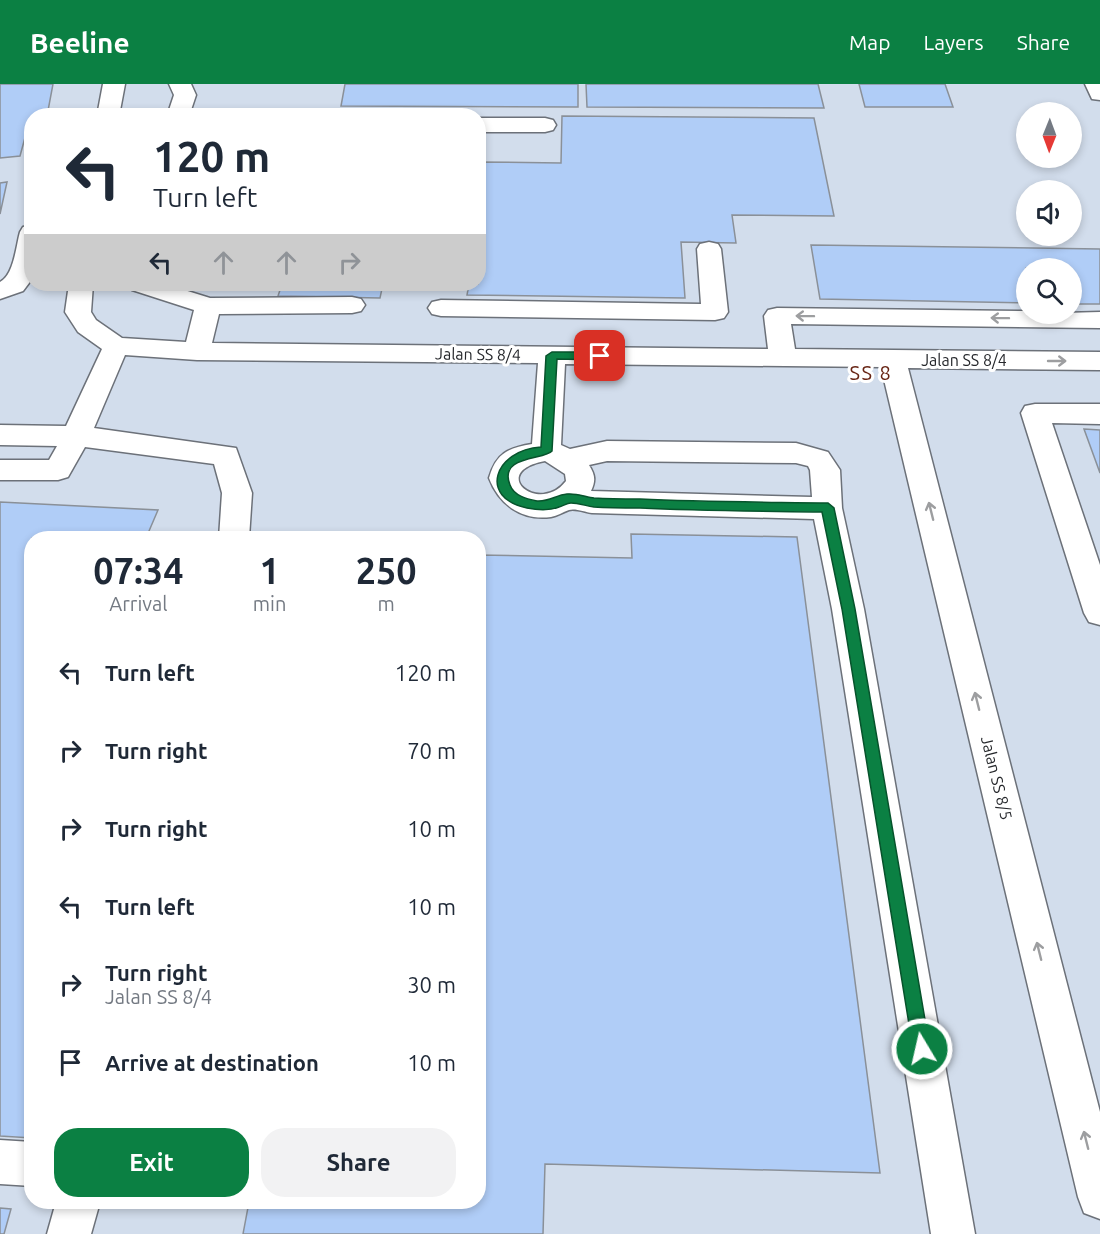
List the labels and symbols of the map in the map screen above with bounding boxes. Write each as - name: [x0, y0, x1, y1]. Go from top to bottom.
- north arrow: [1016, 102, 1082, 168]
- one-way arrow: [795, 310, 815, 322]
- one-way arrow: [990, 313, 1010, 324]
- pin: [574, 330, 625, 381]
- street label: Jalan SS 8/4: [435, 344, 521, 364]
- street label: Jalan SS 8/4: [921, 351, 1007, 369]
- one-way arrow: [1046, 355, 1066, 367]
- district label: SS 8: [850, 361, 892, 384]
- one-way arrow: [924, 502, 936, 521]
- one-way arrow: [971, 691, 983, 710]
- street label: Jalan SS 8/5: [978, 734, 1016, 822]
- one-way arrow: [1033, 942, 1045, 961]
- position arrow: [890, 1017, 954, 1081]
- one-way arrow: [1080, 1131, 1091, 1150]

